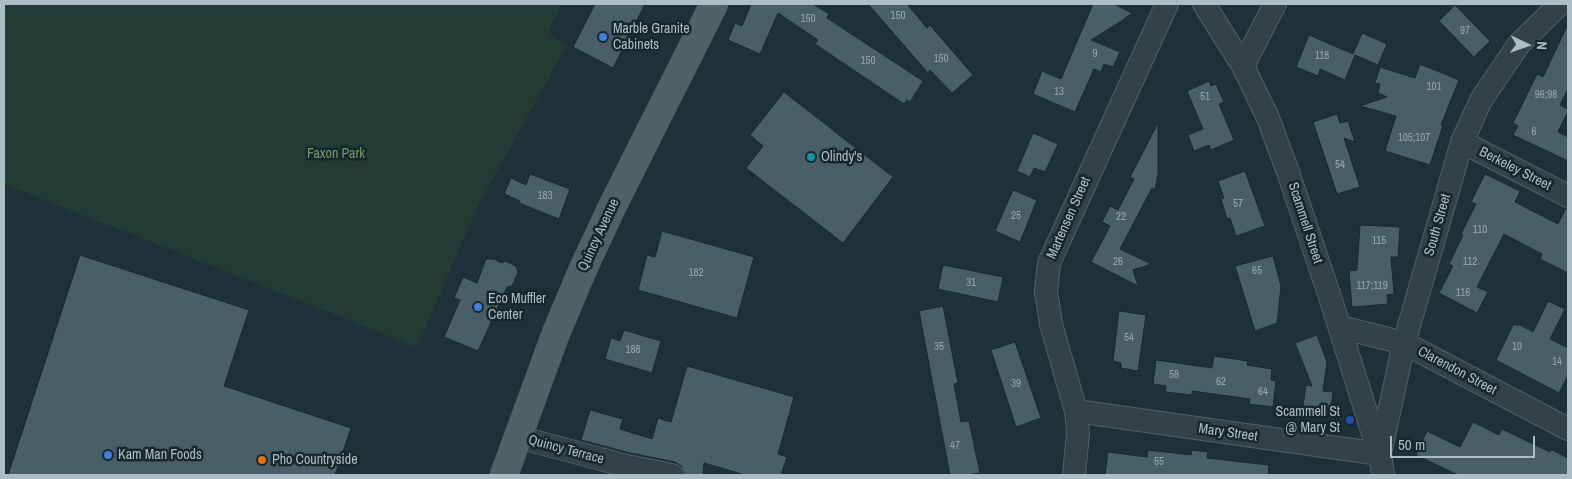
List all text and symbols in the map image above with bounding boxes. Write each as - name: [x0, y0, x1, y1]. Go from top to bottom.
- house number: 150: [890, 9, 906, 23]
- house number: 150: [800, 12, 816, 26]
- north arrow: [1502, 20, 1552, 70]
- place label: Marble Granite Cabinets: [613, 21, 690, 54]
- house number: 97: [1460, 24, 1470, 38]
- marker: Marble Granite Cabinets: [597, 31, 609, 43]
- text: N: [1533, 41, 1551, 50]
- house number: 9: [1092, 47, 1098, 61]
- house number: 118: [1315, 49, 1329, 63]
- house number: 150: [933, 52, 949, 66]
- house number: 150: [860, 54, 876, 68]
- house number: 101: [1426, 80, 1442, 94]
- house number: 13: [1054, 85, 1064, 99]
- house number: 96;98: [1535, 88, 1557, 102]
- house number: 51: [1200, 90, 1210, 104]
- house number: 6: [1531, 125, 1537, 139]
- house number: 105;107: [1398, 131, 1430, 145]
- street label: Berkeley Street: [1476, 144, 1554, 194]
- park label: Faxon Park: [307, 146, 365, 162]
- place label: Olindy's: [821, 149, 862, 165]
- marker: Olindy's: [805, 151, 817, 163]
- house number: 54: [1335, 158, 1345, 172]
- street label: Martensen Street: [1043, 174, 1095, 262]
- street label: Scammell Street: [1284, 180, 1326, 266]
- house number: 183: [537, 189, 553, 203]
- street label: South Street: [1421, 192, 1455, 258]
- street label: Quincy Avenue: [575, 196, 623, 274]
- house number: 57: [1233, 197, 1243, 211]
- house number: 25: [1011, 209, 1021, 223]
- house number: 22: [1116, 210, 1126, 224]
- house number: 110: [1473, 223, 1487, 237]
- house number: 115: [1372, 234, 1386, 248]
- house number: 26: [1113, 255, 1123, 269]
- house number: 112: [1463, 255, 1477, 269]
- house number: 65: [1252, 264, 1262, 278]
- house number: 182: [688, 266, 704, 280]
- house number: 31: [966, 276, 976, 290]
- house number: 117;119: [1356, 279, 1388, 293]
- house number: 116: [1456, 286, 1470, 300]
- place label: Eco Muffler Center: [488, 291, 546, 324]
- marker: Eco Muffler Center: [472, 301, 484, 313]
- house number: 54: [1124, 331, 1134, 345]
- house number: 35: [934, 340, 944, 354]
- house number: 10: [1512, 340, 1522, 354]
- house number: 188: [625, 343, 641, 357]
- street label: Clarendon Street: [1415, 343, 1499, 399]
- house number: 14: [1552, 355, 1562, 369]
- house number: 58: [1169, 368, 1179, 382]
- house number: 62: [1216, 375, 1226, 389]
- house number: 39: [1011, 377, 1021, 391]
- house number: 64: [1258, 385, 1268, 399]
- place label: Scammell St @ Mary St: [1276, 404, 1340, 437]
- marker: Scammell St @ Mary St: [1344, 414, 1356, 426]
- street label: Mary Street: [1197, 421, 1259, 445]
- scale bar: [1392, 426, 1537, 458]
- street label: Quincy Terrace: [526, 432, 606, 468]
- text: 50 m: [1398, 434, 1425, 455]
- house number: 47: [950, 439, 960, 453]
- place label: Kam Man Foods: [118, 447, 202, 463]
- marker: Kam Man Foods: [102, 449, 114, 461]
- place label: Pho Countryside: [272, 452, 358, 468]
- marker: Pho Countryside: [256, 454, 268, 466]
- house number: 55: [1154, 455, 1164, 469]

